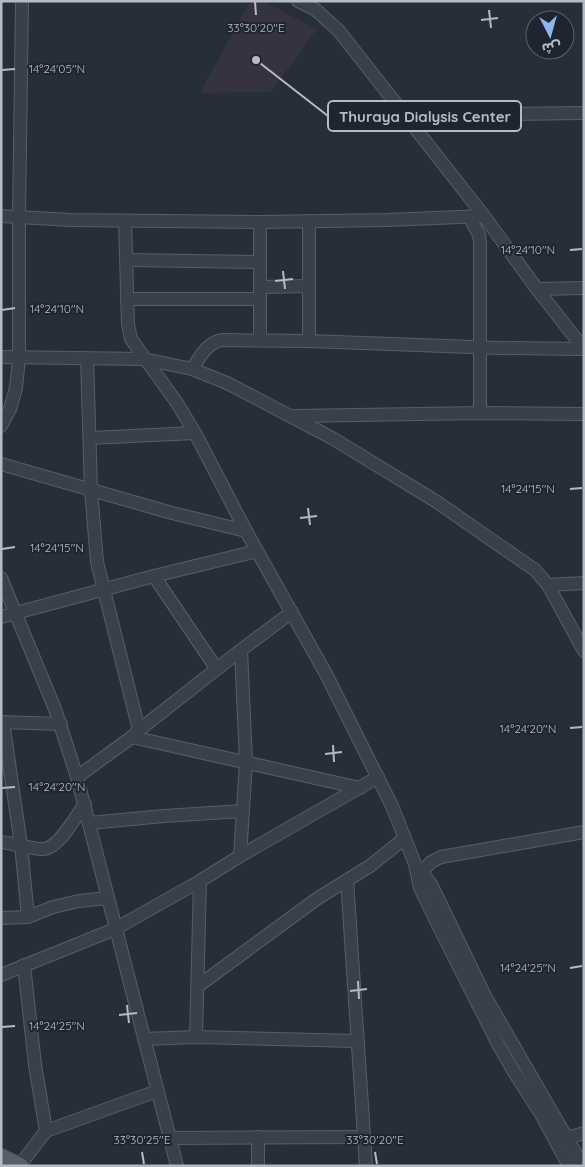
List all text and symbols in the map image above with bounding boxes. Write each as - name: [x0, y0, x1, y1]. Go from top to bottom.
- north arrow: [525, 10, 575, 60]
- text: 33°30'20"E: [227, 20, 285, 35]
- text: ش: [541, 38, 562, 58]
- text: 14°24'05"N: [29, 61, 85, 76]
- callout: Thuraya Dialysis Center: [328, 101, 521, 131]
- text: Thuraya Dialysis Center: [339, 107, 512, 126]
- text: 14°24'10"N: [501, 242, 555, 257]
- text: 14°24'10"N: [30, 301, 84, 316]
- text: 14°24'15"N: [501, 481, 555, 496]
- text: 14°24'15"N: [30, 540, 84, 555]
- text: 14°24'20"N: [500, 721, 556, 736]
- text: 14°24'20"N: [29, 779, 85, 794]
- text: 14°24'25"N: [500, 960, 556, 975]
- text: 14°24'25"N: [29, 1018, 85, 1033]
- text: 33°30'25"E: [114, 1132, 171, 1147]
- text: 33°30'20"E: [346, 1132, 404, 1147]

